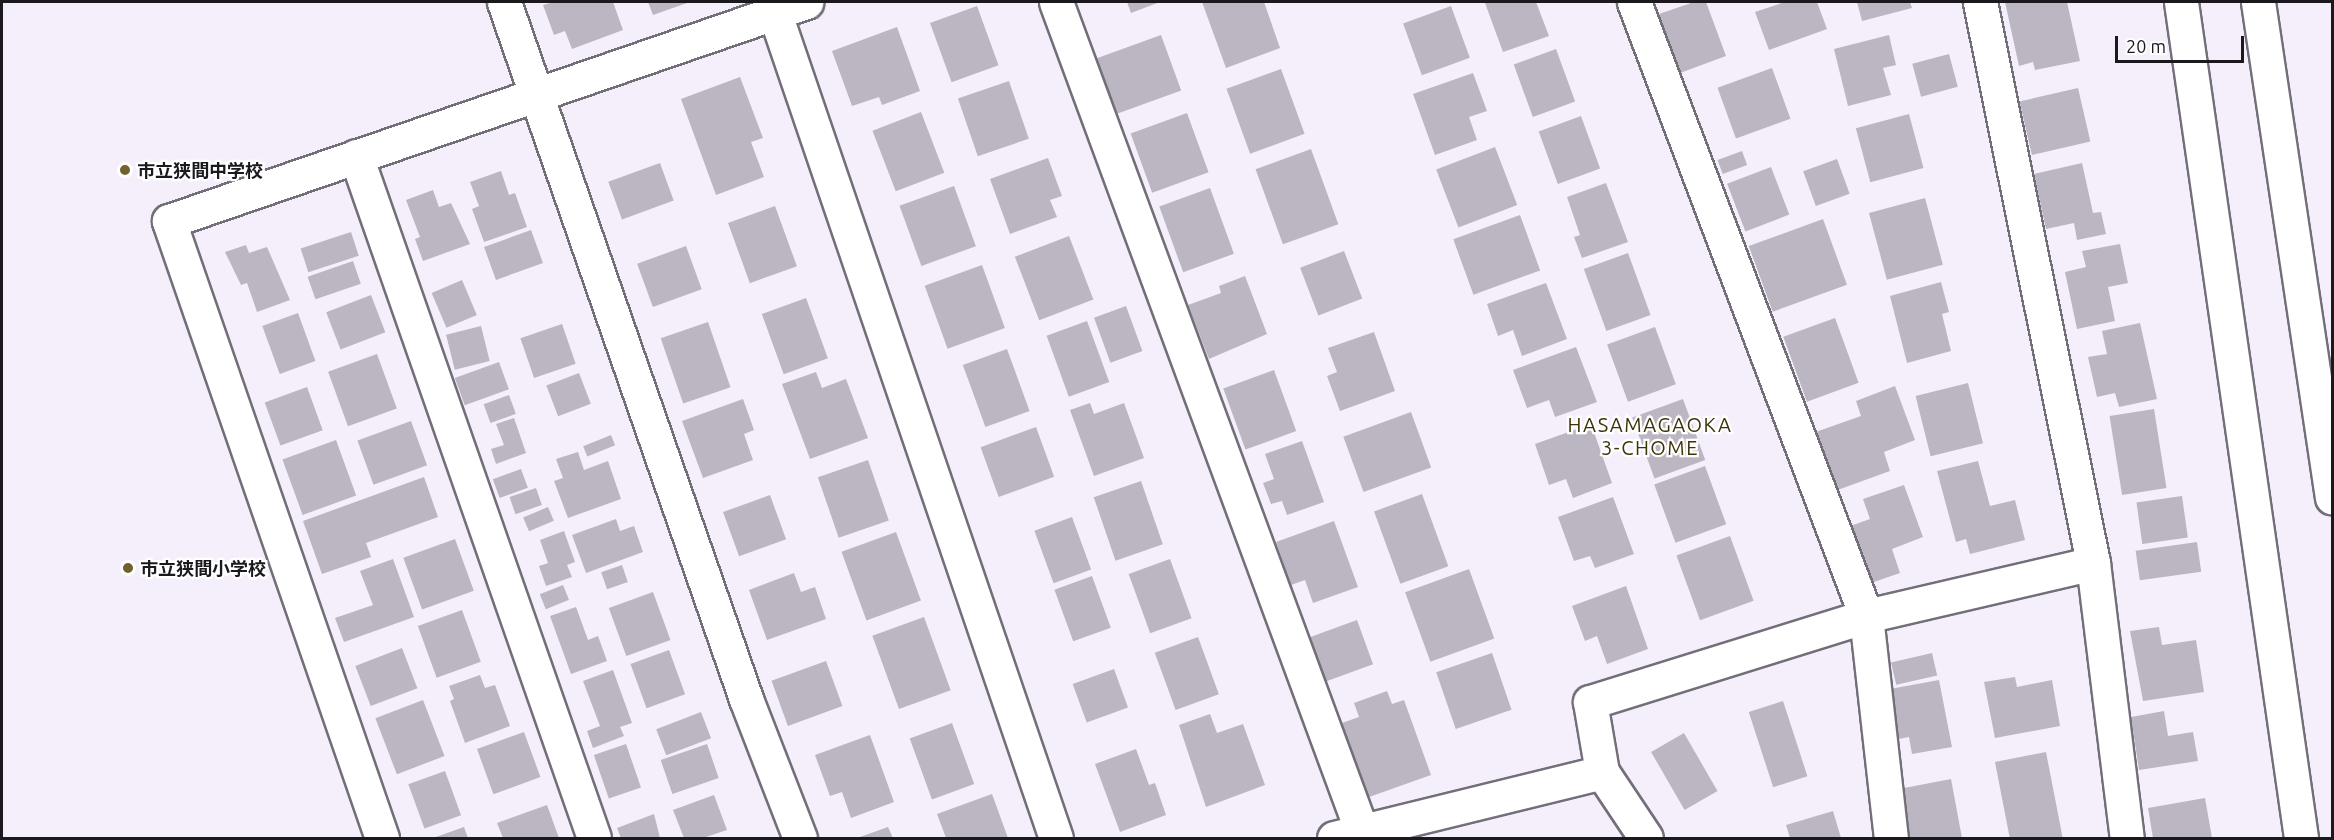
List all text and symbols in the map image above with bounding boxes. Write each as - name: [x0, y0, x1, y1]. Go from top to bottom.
- scale bar: [2118, 24, 2247, 62]
- text: 20 m: [2126, 36, 2166, 56]
- place label: 市立狭間中学校: [137, 159, 263, 181]
- marker: 市立狭間中学校: [118, 163, 132, 177]
- district label: HASAMAGAOKA 3-CHOME: [1568, 413, 1732, 460]
- place label: 市立狭間小学校: [140, 557, 266, 579]
- marker: 市立狭間小学校: [121, 561, 135, 575]

